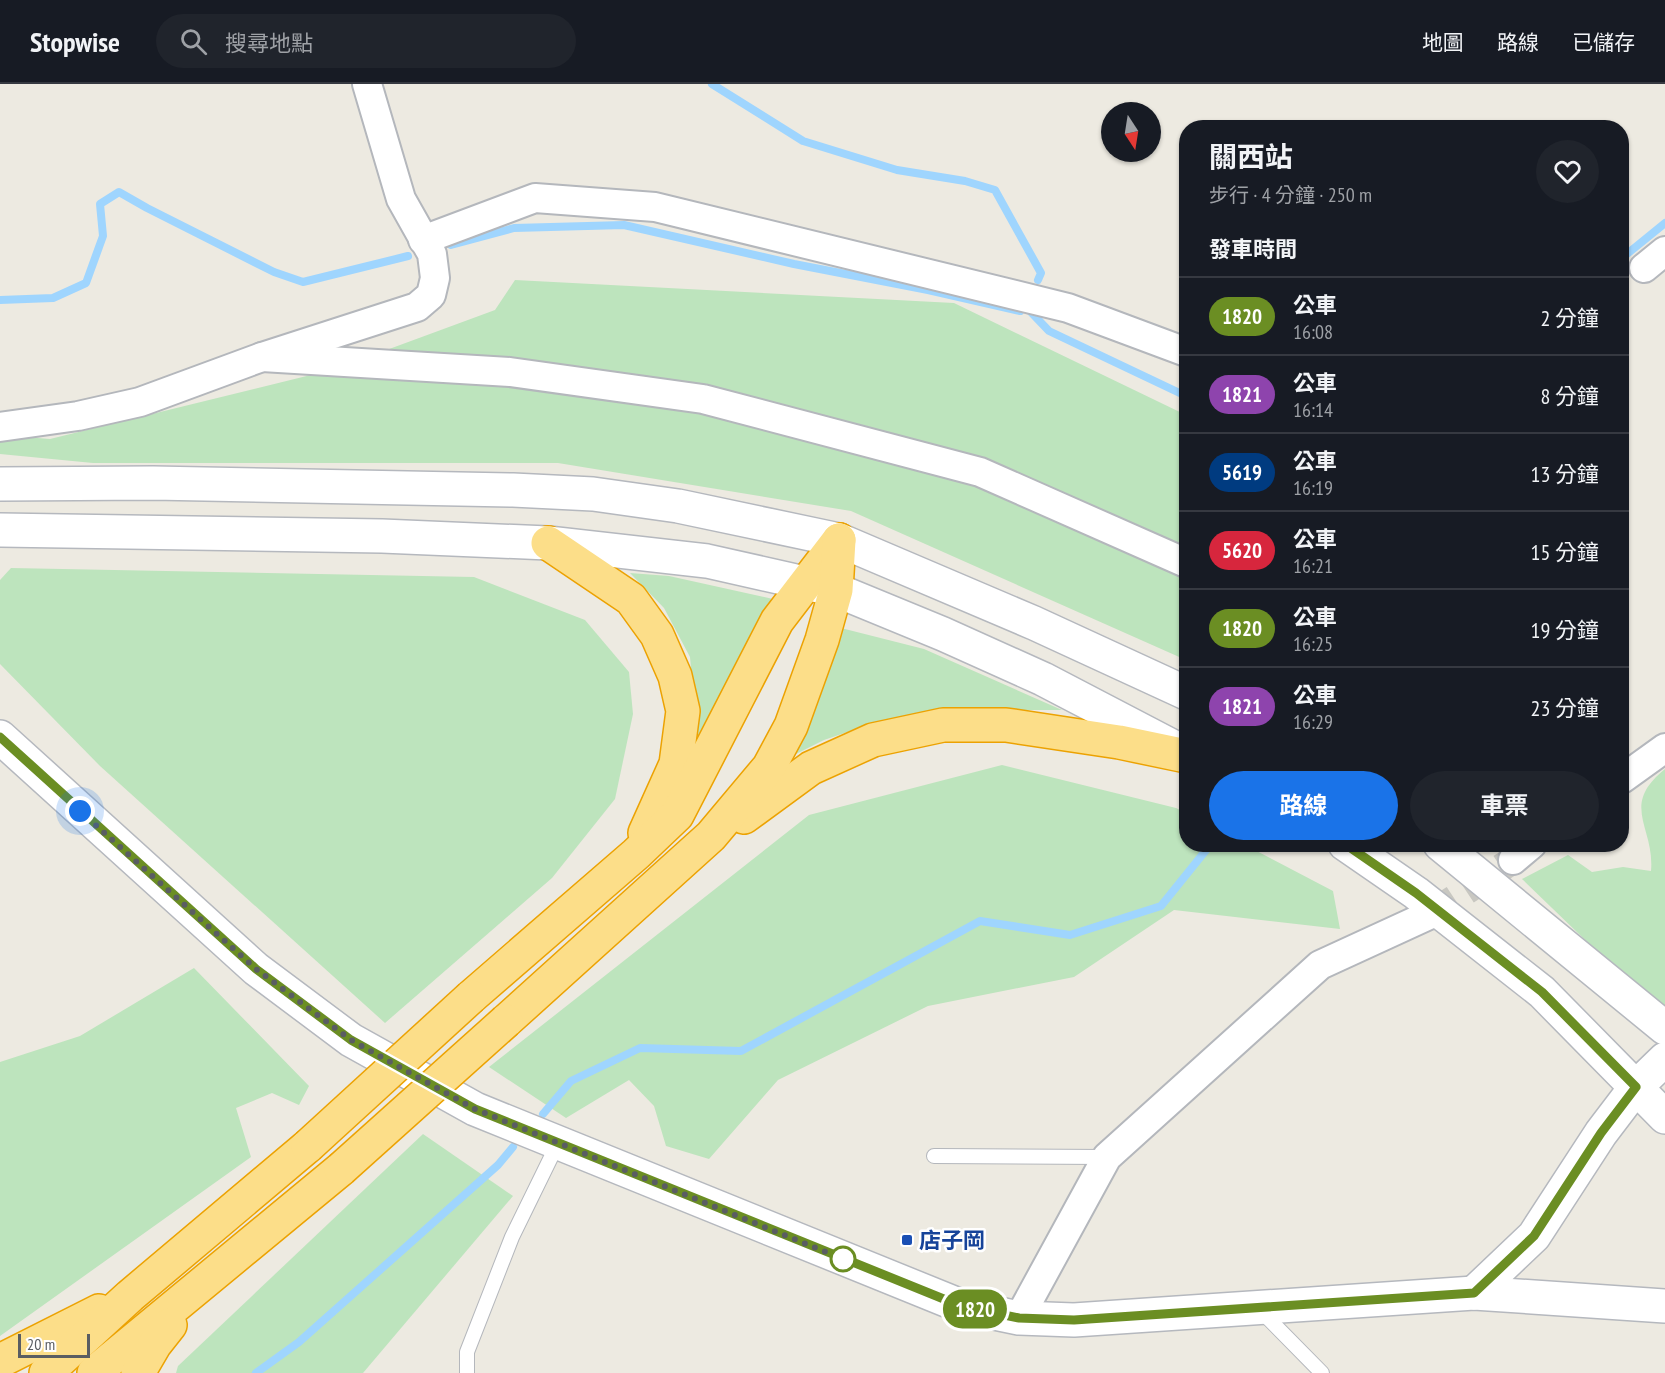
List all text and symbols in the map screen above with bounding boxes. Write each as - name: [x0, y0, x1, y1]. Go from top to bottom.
- search box: [156, 14, 576, 68]
- text: Stopwise: [30, 23, 120, 60]
- icon: search: [177, 25, 210, 58]
- text: 搜尋地點: [225, 29, 313, 57]
- text: 地圖: [1422, 29, 1464, 56]
- text: 路線: [1497, 29, 1539, 56]
- text: 已儲存: [1572, 29, 1635, 56]
- north arrow: [1101, 102, 1161, 162]
- map controls: [1101, 102, 1161, 162]
- text: 關西站: [1209, 138, 1293, 175]
- button: heart: [1536, 140, 1599, 203]
- text: 步行 · 4 分鐘 · 250 m: [1209, 182, 1372, 208]
- text: 發車時間: [1209, 235, 1297, 263]
- text: 公車: [1293, 291, 1337, 319]
- text: 1820: [1222, 303, 1262, 330]
- text: 2 分鐘: [1540, 304, 1599, 332]
- text: 16:08: [1293, 319, 1333, 345]
- text: 公車: [1293, 369, 1337, 397]
- text: 1821: [1222, 381, 1262, 408]
- text: 8 分鐘: [1540, 382, 1599, 410]
- text: 16:14: [1293, 397, 1333, 423]
- text: 公車: [1293, 447, 1337, 475]
- text: 5619: [1222, 459, 1262, 486]
- text: 13 分鐘: [1531, 460, 1599, 488]
- text: 16:19: [1293, 475, 1333, 501]
- text: 公車: [1293, 525, 1337, 553]
- text: 5620: [1222, 537, 1262, 564]
- text: 15 分鐘: [1531, 538, 1599, 566]
- text: 16:21: [1293, 553, 1333, 579]
- text: 公車: [1293, 603, 1337, 631]
- text: 1820: [1222, 615, 1262, 642]
- text: 19 分鐘: [1531, 616, 1599, 644]
- text: 16:25: [1293, 631, 1333, 657]
- text: 公車: [1293, 681, 1337, 709]
- text: 1821: [1222, 693, 1262, 720]
- text: 23 分鐘: [1531, 694, 1599, 722]
- text: 16:29: [1293, 709, 1333, 735]
- button: 路線: [1209, 771, 1398, 840]
- button: 車票: [1410, 771, 1599, 840]
- your location: [65, 796, 95, 826]
- place label: 店子岡: [919, 1226, 985, 1254]
- marker: 店子岡: [900, 1233, 914, 1247]
- unlabelled marker: [830, 1246, 856, 1272]
- line badge: 1820: [933, 1290, 1017, 1328]
- text: 1820: [955, 1296, 995, 1323]
- scale bar: [18, 1331, 90, 1358]
- text: 20 m: [27, 1334, 55, 1354]

